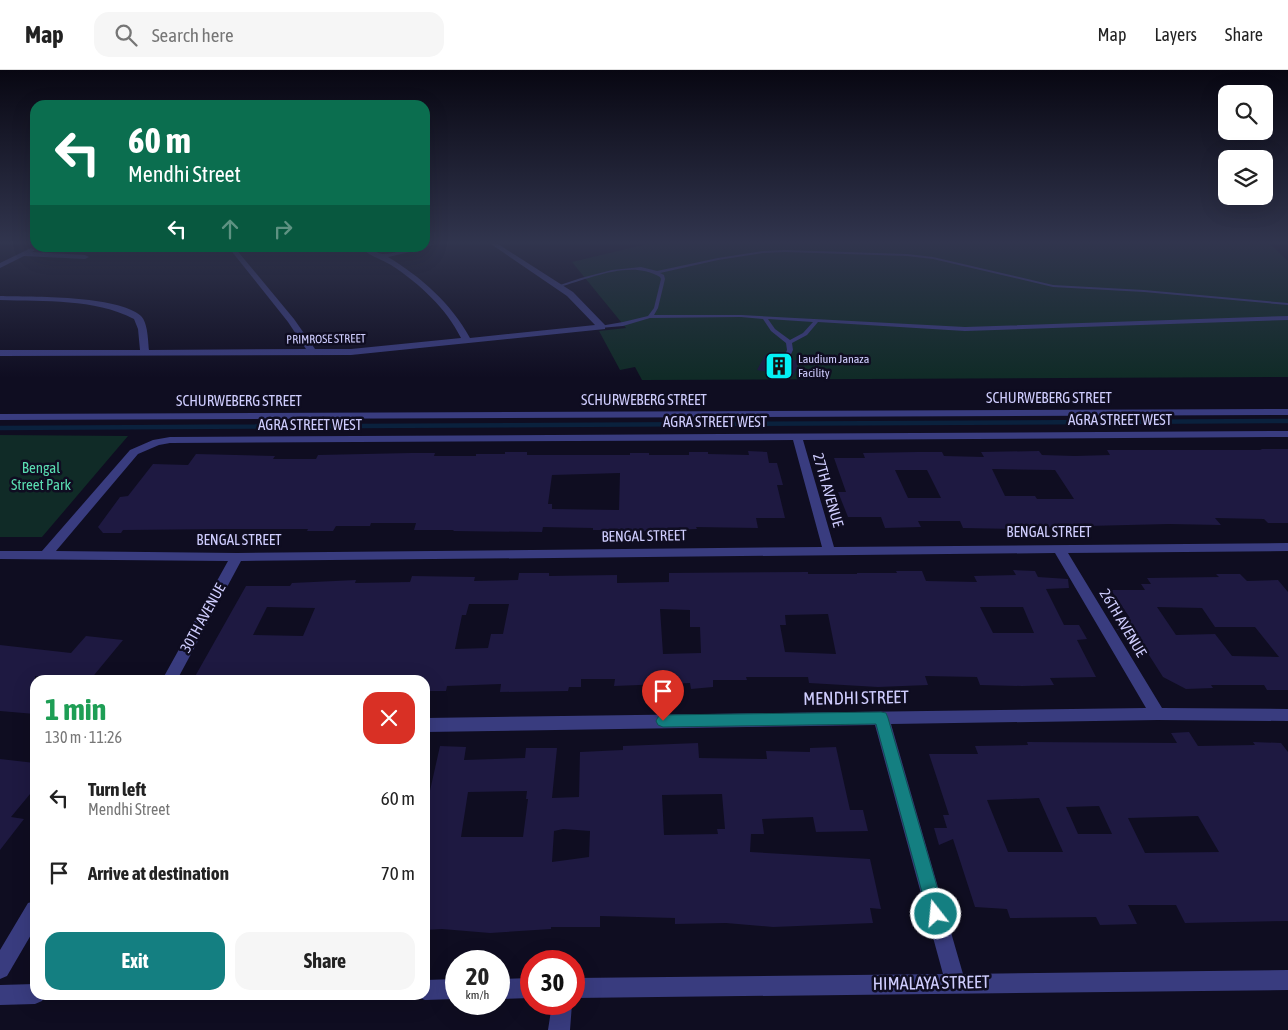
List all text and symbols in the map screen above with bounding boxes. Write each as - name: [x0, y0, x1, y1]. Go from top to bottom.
- search box: [94, 12, 444, 57]
- text: Map: [25, 21, 64, 48]
- icon: search: [112, 21, 140, 49]
- text: Search here: [152, 24, 234, 46]
- text: Map: [1097, 24, 1126, 45]
- text: Layers: [1154, 24, 1197, 45]
- text: Share: [1225, 24, 1263, 45]
- map controls: [1218, 85, 1273, 205]
- button: search: [1218, 85, 1273, 140]
- icon: left: [45, 120, 110, 185]
- text: 60 m: [128, 120, 191, 160]
- button: layers: [1218, 150, 1273, 205]
- text: Mendhi Street: [128, 161, 241, 187]
- icon: left: [163, 215, 191, 243]
- icon: ahead: [216, 215, 244, 243]
- icon: right: [269, 215, 297, 243]
- street label: PRIMROSE STREET: [286, 331, 367, 347]
- building icon: Laudium Janaza Facility: [764, 351, 794, 381]
- place label: Laudium Janaza Facility: [798, 352, 869, 380]
- street label: SCHURWEBERG STREET: [986, 389, 1112, 406]
- street label: SCHURWEBERG STREET: [581, 391, 707, 408]
- street label: SCHURWEBERG STREET: [176, 392, 302, 409]
- street label: AGRA STREET WEST: [1068, 411, 1172, 428]
- street label: AGRA STREET WEST: [663, 413, 767, 430]
- street label: AGRA STREET WEST: [258, 416, 362, 433]
- street label: 27TH AVENUE: [810, 451, 847, 529]
- park label: Bengal Street Park: [11, 459, 71, 493]
- street label: BENGAL STREET: [1006, 523, 1092, 540]
- street label: BENGAL STREET: [601, 526, 687, 545]
- street label: BENGAL STREET: [196, 531, 282, 548]
- street label: 30TH AVENUE: [177, 580, 229, 655]
- street label: 26TH AVENUE: [1096, 586, 1151, 660]
- pin: [642, 670, 684, 721]
- icon: arrive: [649, 677, 677, 705]
- street label: MENDHI STREET: [803, 686, 909, 709]
- text: 1 min: [45, 692, 106, 726]
- button: close: [363, 692, 415, 744]
- text: 130 m · 11:26: [45, 728, 122, 746]
- text: Turn left: [88, 778, 146, 800]
- icon: left: [45, 784, 73, 812]
- text: 60 m: [381, 787, 415, 809]
- text: Mendhi Street: [88, 800, 170, 818]
- icon: arrive: [45, 859, 73, 887]
- text: Arrive at destination: [88, 862, 229, 884]
- text: 70 m: [381, 862, 415, 884]
- position arrow: [909, 887, 961, 939]
- button: Exit: [45, 932, 225, 990]
- button: Share: [235, 932, 415, 990]
- speed limit sign: 30: [520, 950, 585, 1015]
- text: 20: [466, 962, 489, 990]
- street label: HIMALAYA STREET: [872, 971, 990, 994]
- text: km/h: [466, 988, 489, 1002]

